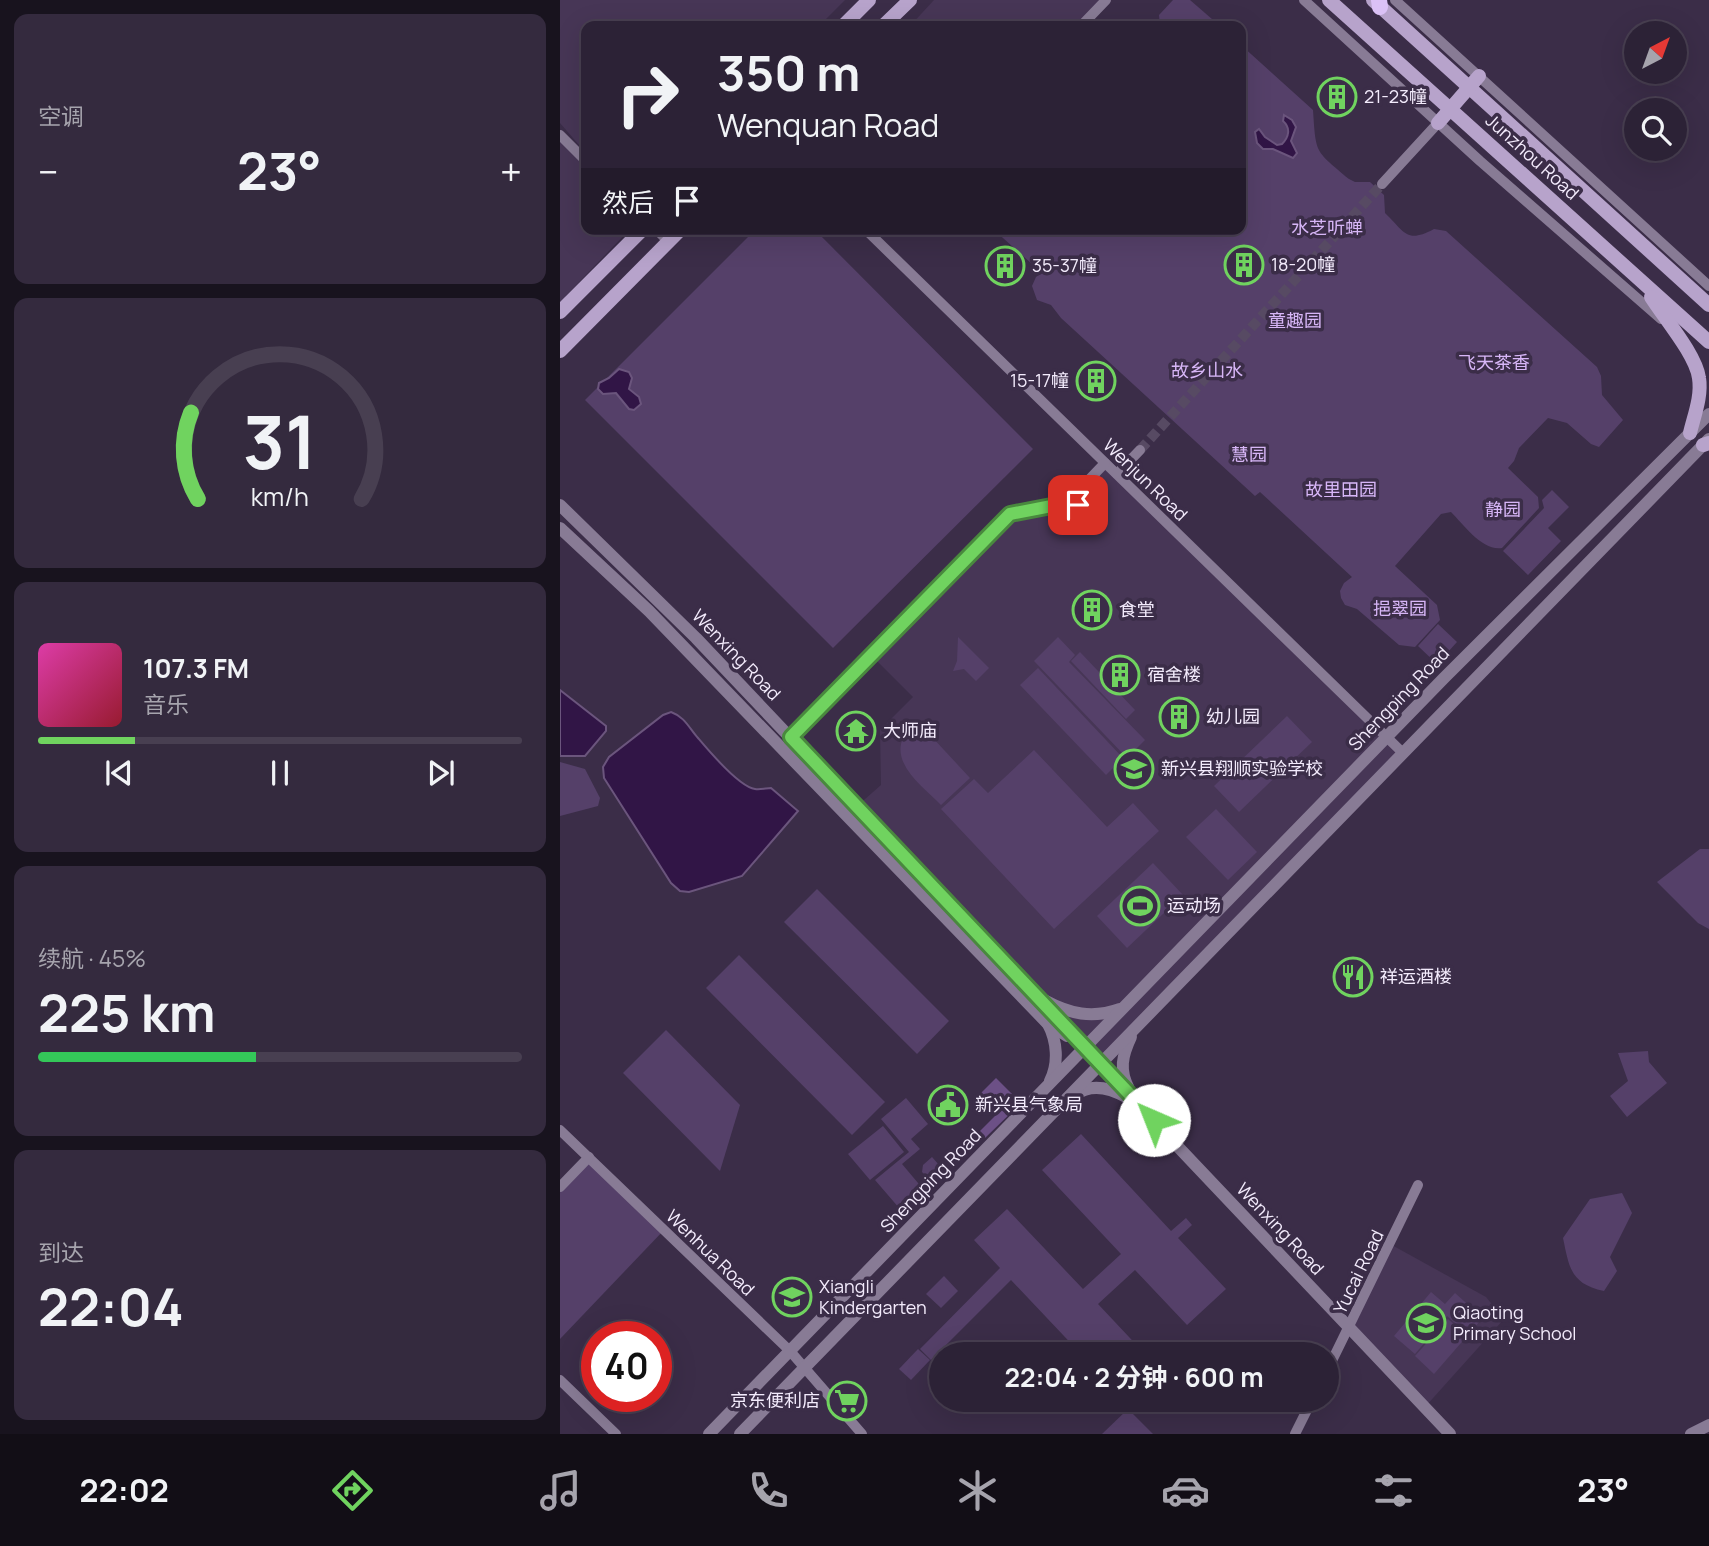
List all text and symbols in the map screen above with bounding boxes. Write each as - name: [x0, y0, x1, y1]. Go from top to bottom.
- north arrow: [1624, 21, 1687, 84]
- map controls: [1624, 21, 1687, 161]
- text: 350 m: [717, 39, 860, 106]
- icon: right: [602, 49, 693, 140]
- building icon: 21-23幢: [1316, 76, 1358, 118]
- place label: 21-23幢: [1364, 84, 1427, 108]
- button: search: [1624, 98, 1687, 161]
- text: 空调: [38, 100, 84, 132]
- text: Wenquan Road: [717, 103, 939, 147]
- street label: Junzhou Road: [1481, 108, 1584, 205]
- text: 23°: [237, 135, 322, 206]
- text: −: [38, 145, 59, 197]
- text: +: [500, 145, 522, 197]
- icon: arrive: [668, 182, 706, 220]
- text: 然后: [602, 184, 654, 220]
- park label: 水芝听蝉: [1291, 215, 1363, 239]
- building icon: 18-20幢: [1223, 244, 1265, 286]
- building icon: 35-37幢: [984, 245, 1026, 287]
- place label: 18-20幢: [1271, 252, 1335, 276]
- place label: 35-37幢: [1032, 253, 1097, 277]
- park label: 童趣园: [1268, 308, 1322, 332]
- park label: 飞天茶香: [1458, 350, 1530, 374]
- park label: 故乡山水: [1171, 358, 1243, 382]
- building icon: 15-17幢: [1075, 360, 1117, 402]
- place label: 15-17幢: [1010, 368, 1069, 392]
- text: 31: [243, 391, 317, 491]
- street label: Wenjun Road: [1098, 433, 1193, 526]
- park label: 慧园: [1231, 442, 1267, 466]
- pin: [1048, 475, 1108, 535]
- park label: 故里田园: [1305, 477, 1377, 501]
- text: km/h: [251, 479, 309, 514]
- icon: arrive: [1059, 486, 1097, 524]
- park label: 静园: [1485, 497, 1521, 521]
- building icon: 食堂: [1071, 589, 1113, 631]
- park label: 挹翠园: [1373, 596, 1427, 620]
- place label: 食堂: [1119, 597, 1155, 621]
- street label: Wenxing Road: [687, 604, 786, 705]
- street label: Shengping Road: [1342, 641, 1454, 756]
- text: 107.3 FM: [143, 650, 249, 686]
- building icon: 宿舍楼: [1099, 654, 1141, 696]
- place label: 宿舍楼: [1147, 662, 1201, 686]
- text: 音乐: [143, 688, 189, 720]
- building icon: 幼儿园: [1158, 696, 1200, 738]
- place label: 幼儿园: [1206, 704, 1260, 728]
- temple icon: 大师庙: [835, 710, 877, 752]
- place label: 大师庙: [883, 718, 937, 742]
- school or university icon: 新兴县翔顺实验学校: [1113, 748, 1155, 790]
- icon: previous: [100, 754, 138, 792]
- icon: pause: [261, 754, 299, 792]
- icon: next: [422, 754, 460, 792]
- place label: 新兴县翔顺实验学校: [1161, 756, 1323, 780]
- sports icon: 运动场: [1119, 885, 1161, 927]
- place label: 运动场: [1167, 893, 1221, 917]
- text: 续航 · 45%: [38, 942, 146, 974]
- restaurant icon: 祥运酒楼: [1332, 956, 1374, 998]
- place label: 祥运酒楼: [1380, 964, 1452, 988]
- text: 225 km: [38, 977, 216, 1048]
- position arrow: [1117, 1083, 1191, 1157]
- public building icon: 新兴县气象局: [927, 1084, 969, 1126]
- place label: 新兴县气象局: [975, 1092, 1083, 1116]
- street label: Shengping Road: [874, 1123, 986, 1238]
- street label: Wenxing Road: [1232, 1177, 1330, 1280]
- street label: Wenhua Road: [661, 1204, 760, 1301]
- street label: Yucai Road: [1328, 1226, 1389, 1317]
- text: 到达: [38, 1236, 84, 1268]
- text: 22:04: [38, 1271, 184, 1342]
- place label: Xiangli Kindergarten: [819, 1274, 927, 1319]
- school or university icon: Xiangli Kindergarten: [771, 1276, 813, 1318]
- place label: Qiaoting Primary School: [1453, 1300, 1577, 1345]
- school or university icon: Qiaoting Primary School: [1405, 1302, 1447, 1344]
- speed limit sign: 40: [581, 1321, 672, 1412]
- text: 22:04 · 2 分钟 · 600 m: [1004, 1359, 1264, 1395]
- supermarket icon: 京东便利店: [826, 1380, 868, 1422]
- place label: 京东便利店: [730, 1388, 820, 1412]
- icon: directions: [328, 1466, 377, 1515]
- icon: music: [536, 1466, 585, 1515]
- icon: phone: [744, 1466, 793, 1515]
- icon: climate: [953, 1466, 1002, 1515]
- icon: car: [1161, 1466, 1210, 1515]
- icon: filters: [1369, 1466, 1418, 1515]
- text: 22:02: [80, 1468, 169, 1512]
- text: 23°: [1577, 1468, 1629, 1512]

